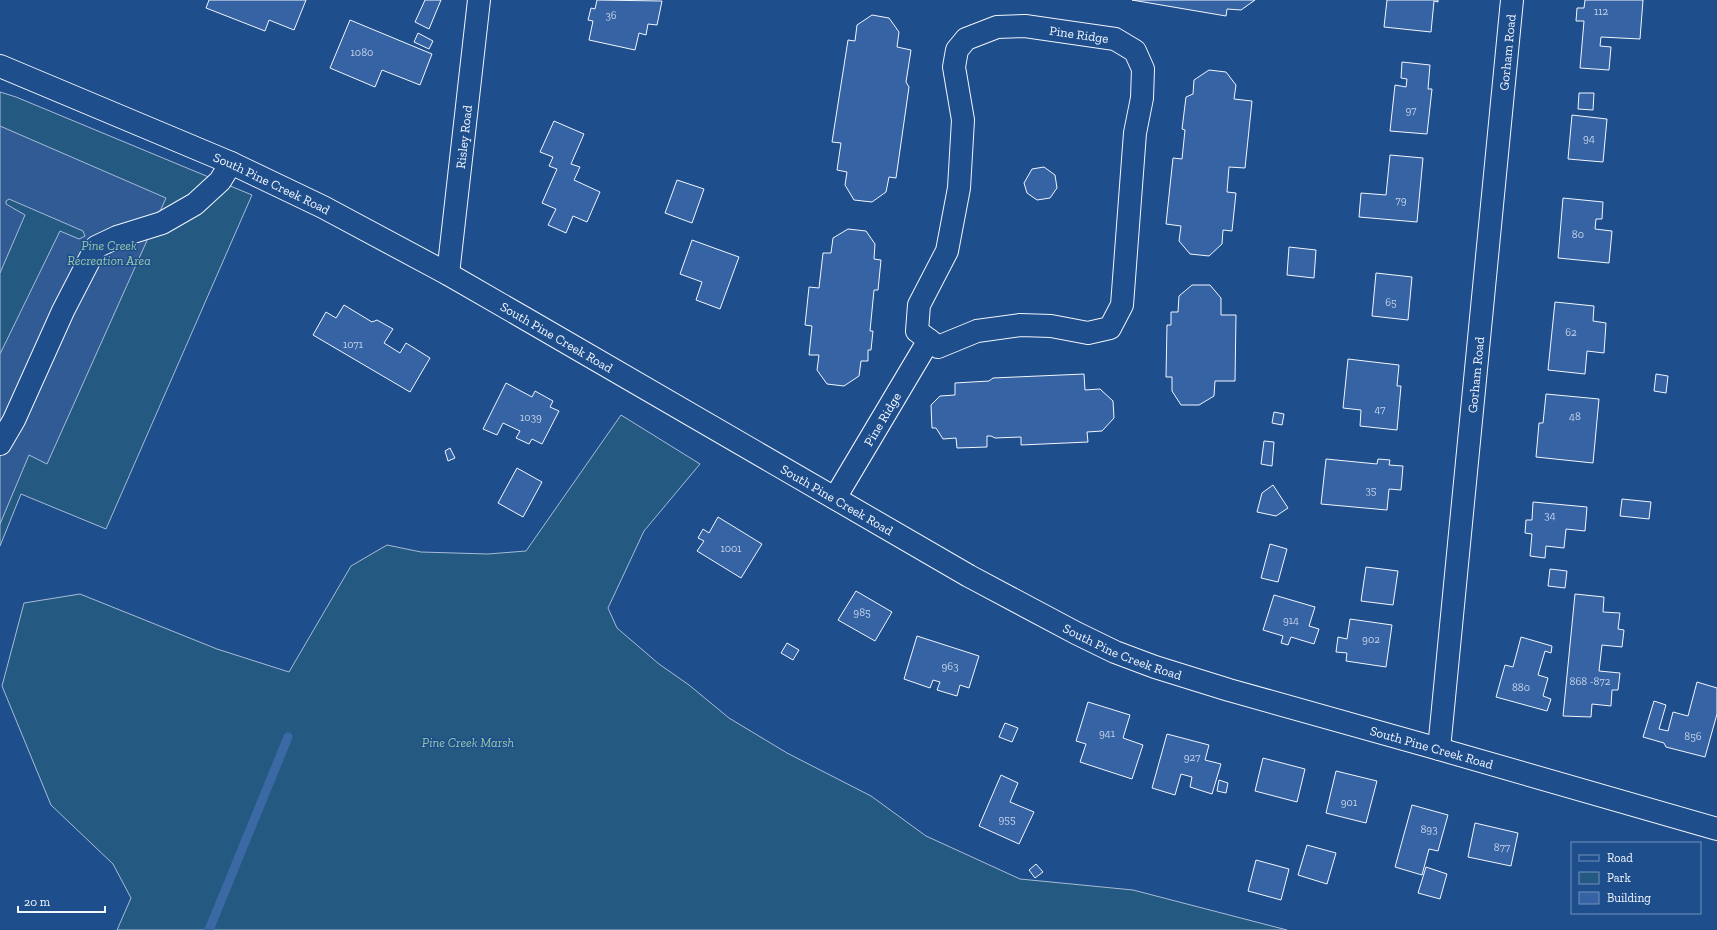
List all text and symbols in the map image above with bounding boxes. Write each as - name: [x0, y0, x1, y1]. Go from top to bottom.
- house number: 112: [1594, 5, 1608, 18]
- house number: 36: [605, 9, 617, 22]
- street label: Gorham Road: [1496, 13, 1519, 91]
- street label: Pine Ridge: [1048, 23, 1110, 46]
- house number: 1080: [351, 46, 373, 59]
- street label: Risley Road: [453, 104, 475, 170]
- house number: 97: [1405, 104, 1417, 117]
- house number: 94: [1583, 132, 1595, 145]
- street label: South Pine Creek Road: [211, 150, 333, 217]
- house number: 79: [1395, 194, 1407, 207]
- house number: 80: [1572, 228, 1584, 241]
- park label: Pine Creek Recreation Area: [67, 238, 151, 268]
- house number: 65: [1385, 296, 1397, 309]
- street label: South Pine Creek Road: [498, 299, 615, 376]
- house number: 62: [1565, 326, 1577, 339]
- street label: Gorham Road: [1465, 336, 1487, 414]
- house number: 1071: [343, 338, 364, 351]
- street label: Pine Ridge: [861, 390, 904, 449]
- house number: 47: [1375, 403, 1385, 416]
- house number: 48: [1569, 410, 1581, 423]
- house number: 1039: [520, 411, 542, 424]
- street label: South Pine Creek Road: [778, 461, 896, 538]
- house number: 35: [1365, 484, 1377, 497]
- house number: 34: [1544, 509, 1556, 522]
- house number: 1001: [720, 542, 742, 555]
- house number: 985: [853, 606, 871, 619]
- house number: 914: [1283, 614, 1299, 627]
- street label: South Pine Creek Road: [1060, 621, 1184, 683]
- house number: 902: [1362, 633, 1380, 646]
- house number: 963: [941, 660, 959, 673]
- house number: 868 -872: [1570, 675, 1611, 688]
- house number: 880: [1512, 681, 1530, 694]
- street label: South Pine Creek Road: [1368, 723, 1495, 772]
- house number: 941: [1099, 727, 1116, 740]
- house number: 856: [1684, 730, 1702, 743]
- park label: Pine Creek Marsh: [422, 735, 515, 750]
- house number: 927: [1184, 751, 1200, 764]
- house number: 901: [1341, 796, 1358, 809]
- house number: 955: [998, 813, 1016, 826]
- house number: 893: [1420, 823, 1438, 836]
- house number: 877: [1494, 841, 1510, 854]
- legend: [1571, 842, 1701, 914]
- text: Road: [1607, 851, 1633, 865]
- text: Park: [1607, 871, 1632, 885]
- scale bar: [18, 888, 105, 914]
- text: Building: [1607, 891, 1651, 905]
- text: 20 m: [24, 895, 51, 909]

